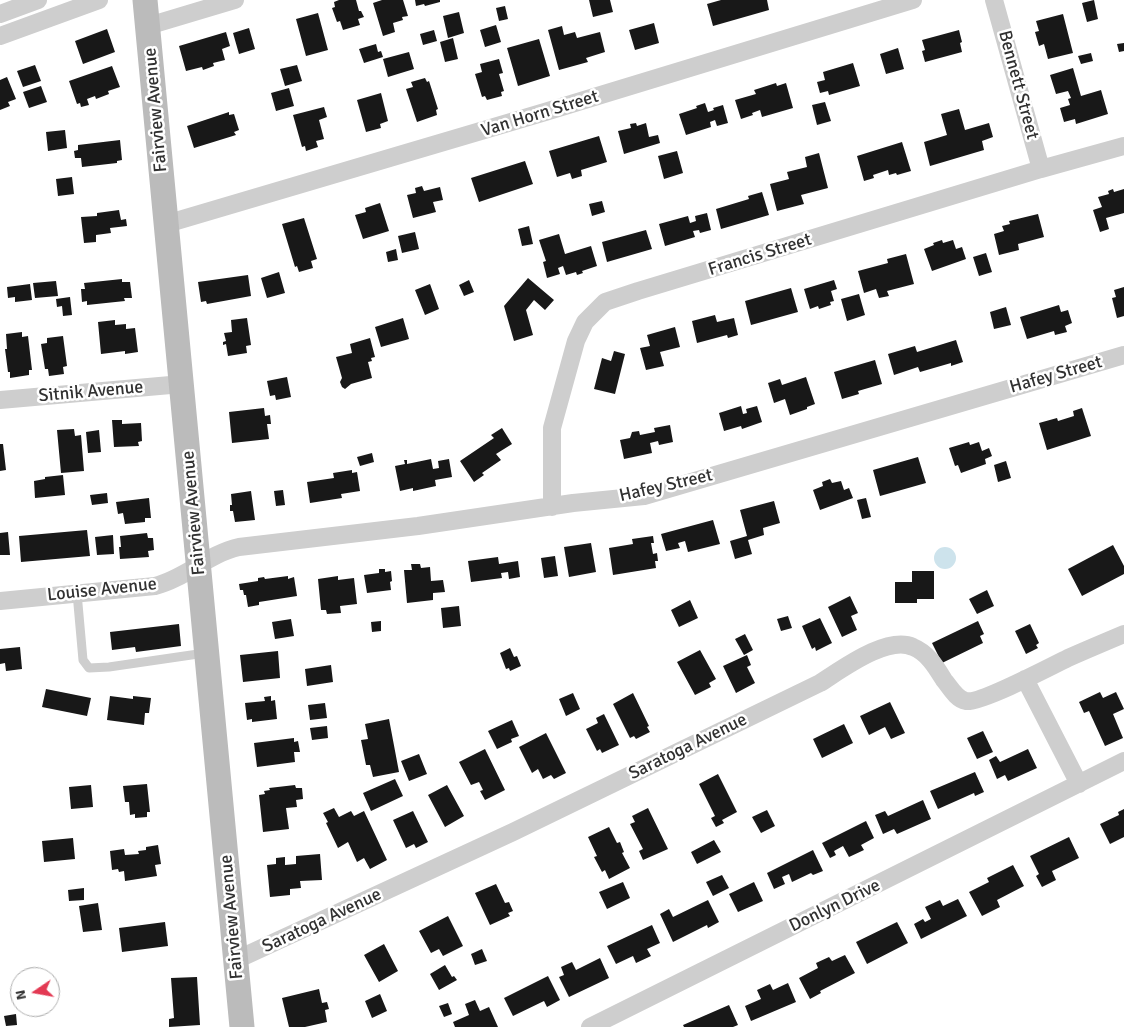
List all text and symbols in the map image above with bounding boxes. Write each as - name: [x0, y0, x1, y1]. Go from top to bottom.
- street label: Bennett Street: [993, 28, 1043, 142]
- street label: Fairview Avenue: [140, 47, 172, 173]
- street label: Van Horn Street: [479, 86, 601, 142]
- street label: Francis Street: [706, 229, 814, 281]
- street label: Hafey Street: [1007, 352, 1105, 398]
- street label: Sitnik Avenue: [38, 377, 144, 407]
- street label: Fairview Avenue: [178, 450, 210, 576]
- street label: Hafey Street: [617, 465, 715, 507]
- street label: Louise Avenue: [46, 574, 158, 606]
- street label: Saratoga Avenue: [625, 709, 751, 785]
- street label: Fairview Avenue: [216, 854, 248, 980]
- street label: Donlyn Drive: [786, 875, 884, 937]
- street label: Saratoga Avenue: [259, 884, 385, 958]
- north arrow: [10, 967, 60, 1017]
- text: N: [11, 988, 30, 1002]

